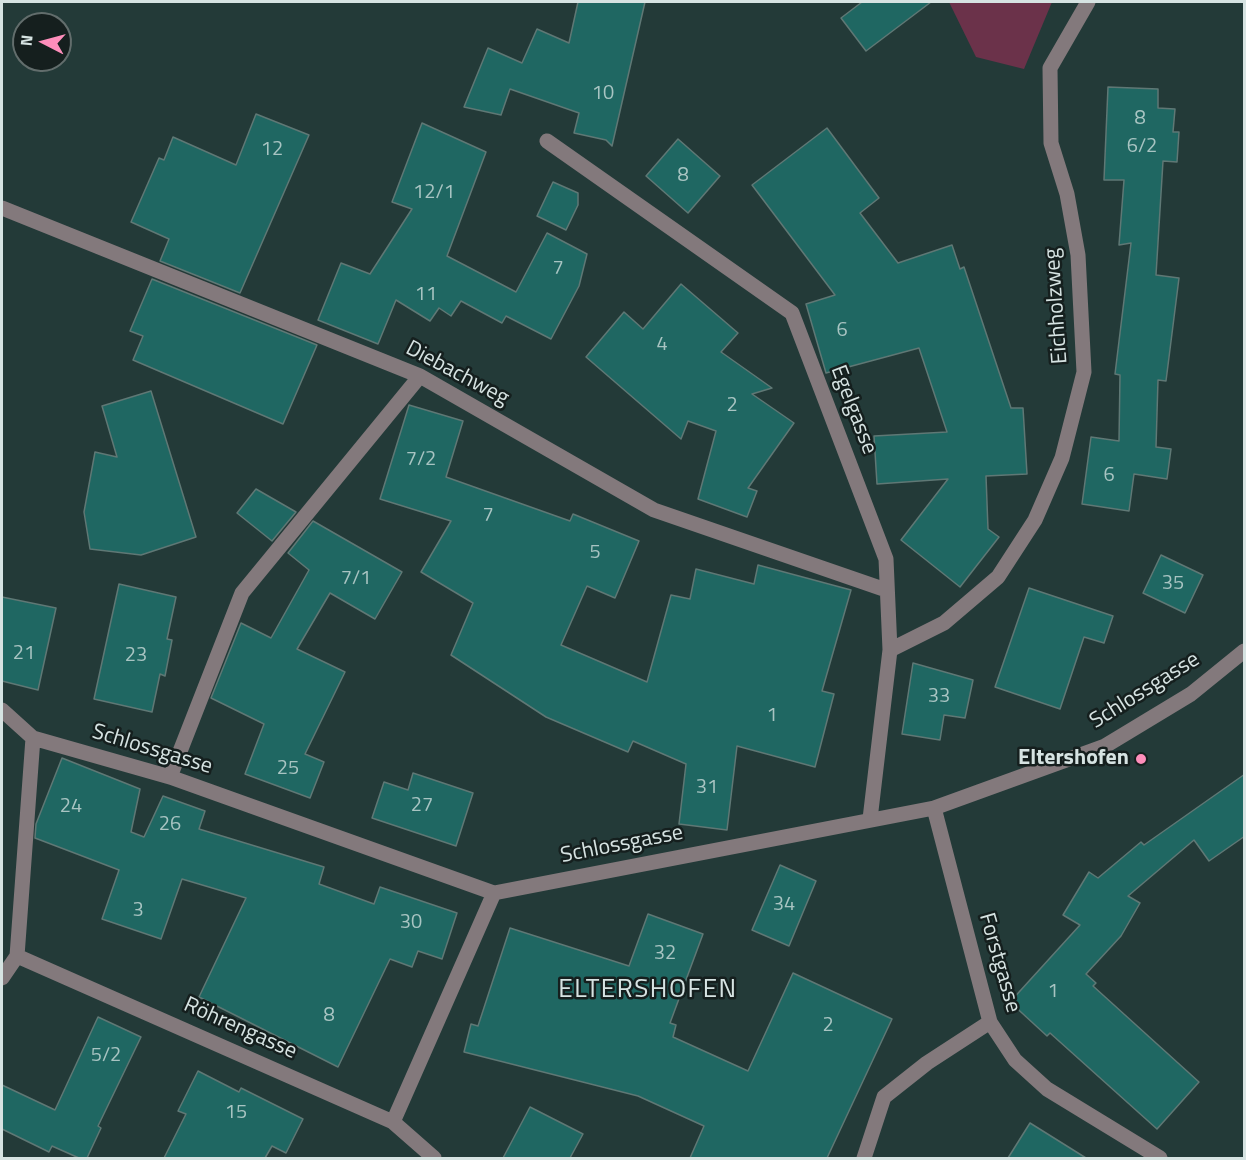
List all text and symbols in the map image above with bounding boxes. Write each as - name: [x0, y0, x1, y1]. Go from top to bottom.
- north arrow: [12, 12, 72, 72]
- text: N: [14, 34, 39, 47]
- house number: 10: [592, 82, 614, 106]
- house number: 8: [1134, 107, 1146, 131]
- house number: 6/2: [1127, 135, 1157, 159]
- house number: 12: [261, 138, 283, 162]
- house number: 8: [677, 164, 689, 188]
- house number: 12/1: [413, 181, 455, 205]
- street label: Eichholzweg: [1040, 247, 1074, 365]
- house number: 7: [552, 257, 564, 281]
- house number: 11: [415, 283, 437, 307]
- house number: 6: [836, 319, 848, 343]
- house number: 4: [656, 333, 668, 357]
- street label: Diebachweg: [401, 336, 513, 412]
- street label: Egelgasse: [824, 362, 882, 458]
- house number: 2: [726, 394, 738, 418]
- house number: 7/2: [406, 448, 436, 472]
- house number: 6: [1103, 464, 1115, 488]
- house number: 7: [482, 504, 494, 528]
- house number: 5: [589, 541, 601, 565]
- house number: 7/1: [341, 567, 371, 591]
- house number: 35: [1162, 572, 1184, 596]
- house number: 21: [13, 642, 35, 666]
- house number: 23: [125, 644, 147, 668]
- street label: Schlossgasse: [1085, 647, 1205, 735]
- house number: 33: [928, 685, 950, 709]
- house number: 1: [766, 704, 778, 728]
- street label: Schlossgasse: [89, 719, 215, 781]
- place label: Eltershofen: [1018, 746, 1129, 772]
- marker: Eltershofen: [1134, 752, 1148, 766]
- house number: 25: [277, 757, 299, 781]
- house number: 31: [696, 776, 718, 800]
- house number: 27: [411, 794, 433, 818]
- house number: 24: [60, 795, 82, 819]
- house number: 26: [159, 813, 181, 837]
- street label: Schlossgasse: [558, 820, 686, 870]
- house number: 34: [773, 893, 795, 917]
- house number: 3: [132, 899, 144, 923]
- street label: Forstgasse: [972, 910, 1026, 1016]
- house number: 30: [400, 911, 422, 935]
- house number: 32: [654, 942, 676, 966]
- district label: ELTERSHOFEN: [558, 975, 738, 1007]
- house number: 1: [1047, 980, 1059, 1004]
- street label: Röhrengasse: [179, 992, 301, 1066]
- house number: 8: [323, 1004, 335, 1028]
- house number: 2: [822, 1014, 834, 1038]
- house number: 5/2: [91, 1044, 121, 1068]
- house number: 15: [225, 1101, 247, 1125]

